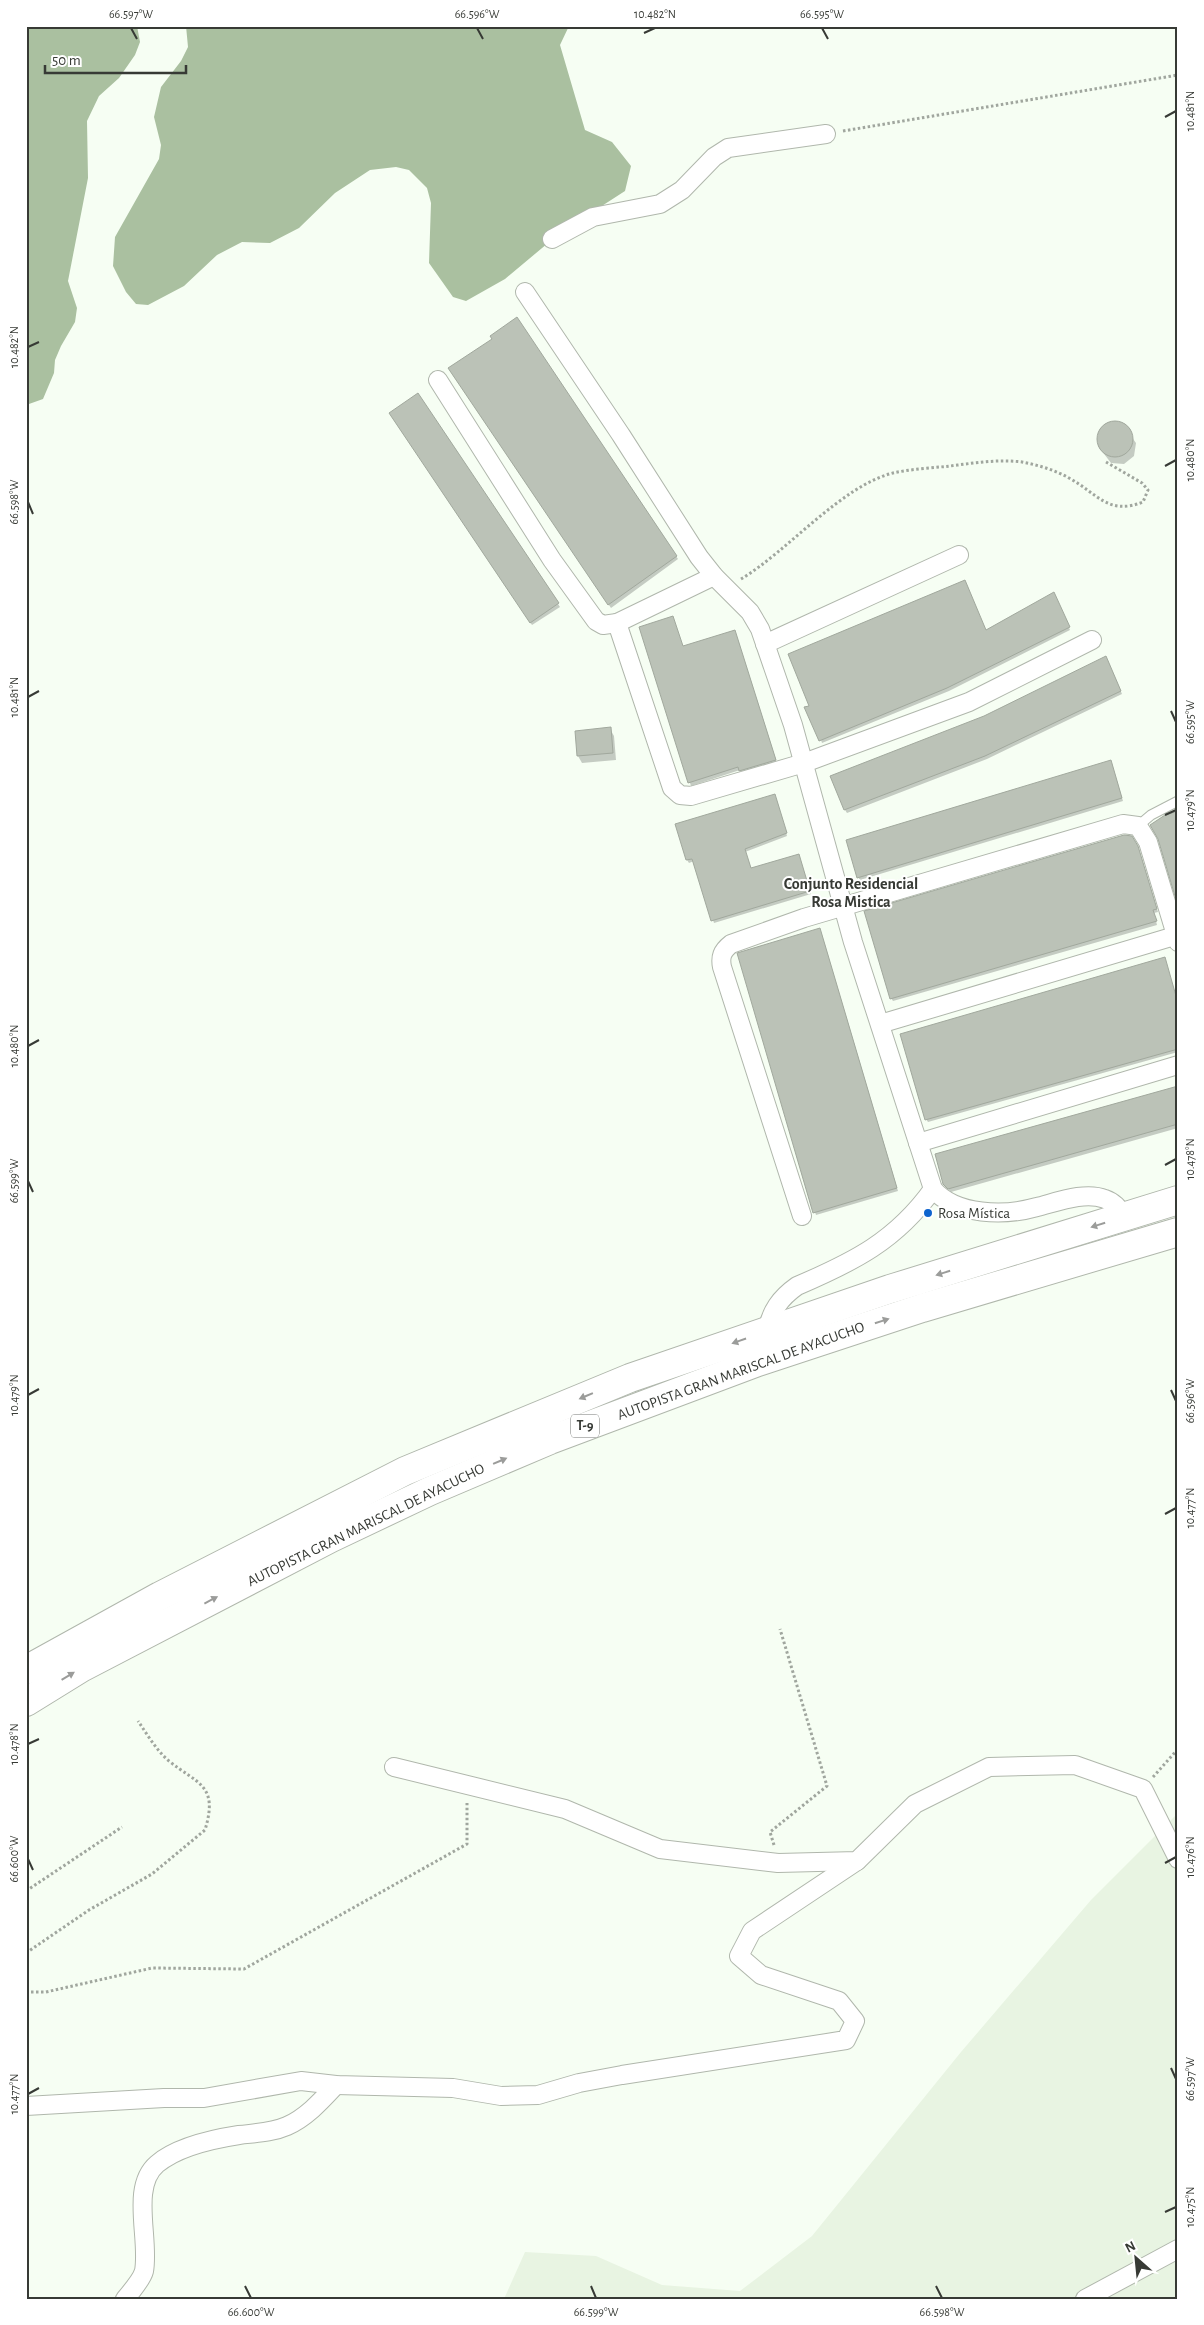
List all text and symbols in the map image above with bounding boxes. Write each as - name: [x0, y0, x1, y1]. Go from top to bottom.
- text: 66.597°W: [109, 8, 153, 20]
- text: 66.596°W: [455, 8, 500, 20]
- text: 10.482°N: [634, 8, 676, 20]
- text: 66.595°W: [800, 8, 844, 20]
- scale bar: [45, 42, 186, 74]
- text: 50 m: [52, 53, 81, 68]
- text: 10.481°N: [1184, 91, 1196, 131]
- text: 10.482°N: [8, 326, 20, 368]
- text: 10.480°N: [1184, 439, 1196, 481]
- text: 66.598°W: [8, 479, 20, 524]
- text: 10.481°N: [8, 677, 20, 717]
- text: 66.595°W: [1184, 700, 1196, 744]
- text: 10.479°N: [1184, 789, 1196, 831]
- district label: Conjunto Residencial Rosa Mistica: [784, 876, 918, 910]
- text: 10.480°N: [8, 1025, 20, 1067]
- text: 10.478°N: [1184, 1138, 1196, 1180]
- text: 66.599°W: [8, 1158, 20, 1203]
- place label: Rosa Mística: [938, 1206, 1010, 1221]
- marker: Rosa Mística: [922, 1207, 934, 1219]
- one-way arrow: [1090, 1221, 1105, 1229]
- one-way arrow: [935, 1269, 950, 1277]
- one-way arrow: [875, 1317, 890, 1325]
- street label: AUTOPISTA GRAN MARISCAL DE AYACUCHO: [615, 1319, 867, 1423]
- one-way arrow: [731, 1337, 746, 1345]
- text: 10.479°N: [8, 1374, 20, 1416]
- text: 66.596°W: [1184, 1378, 1196, 1423]
- one-way arrow: [578, 1392, 593, 1400]
- road number: T-9: [571, 1414, 599, 1438]
- one-way arrow: [492, 1457, 507, 1465]
- street label: AUTOPISTA GRAN MARISCAL DE AYACUCHO: [245, 1461, 487, 1589]
- text: 10.477°N: [1184, 1488, 1196, 1528]
- one-way arrow: [204, 1596, 219, 1604]
- one-way arrow: [61, 1672, 74, 1681]
- text: 10.478°N: [8, 1723, 20, 1765]
- text: 66.600°W: [8, 1835, 20, 1882]
- text: 10.476°N: [1184, 1836, 1196, 1878]
- text: 66.597°W: [1184, 2057, 1196, 2101]
- text: 10.477°N: [8, 2074, 20, 2114]
- text: 10.475°N: [1184, 2187, 1196, 2227]
- north arrow: [1112, 2232, 1162, 2282]
- text: N: [1123, 2239, 1138, 2256]
- text: 66.600°W: [228, 2306, 275, 2318]
- text: 66.599°W: [574, 2306, 619, 2318]
- text: 66.598°W: [920, 2306, 965, 2318]

